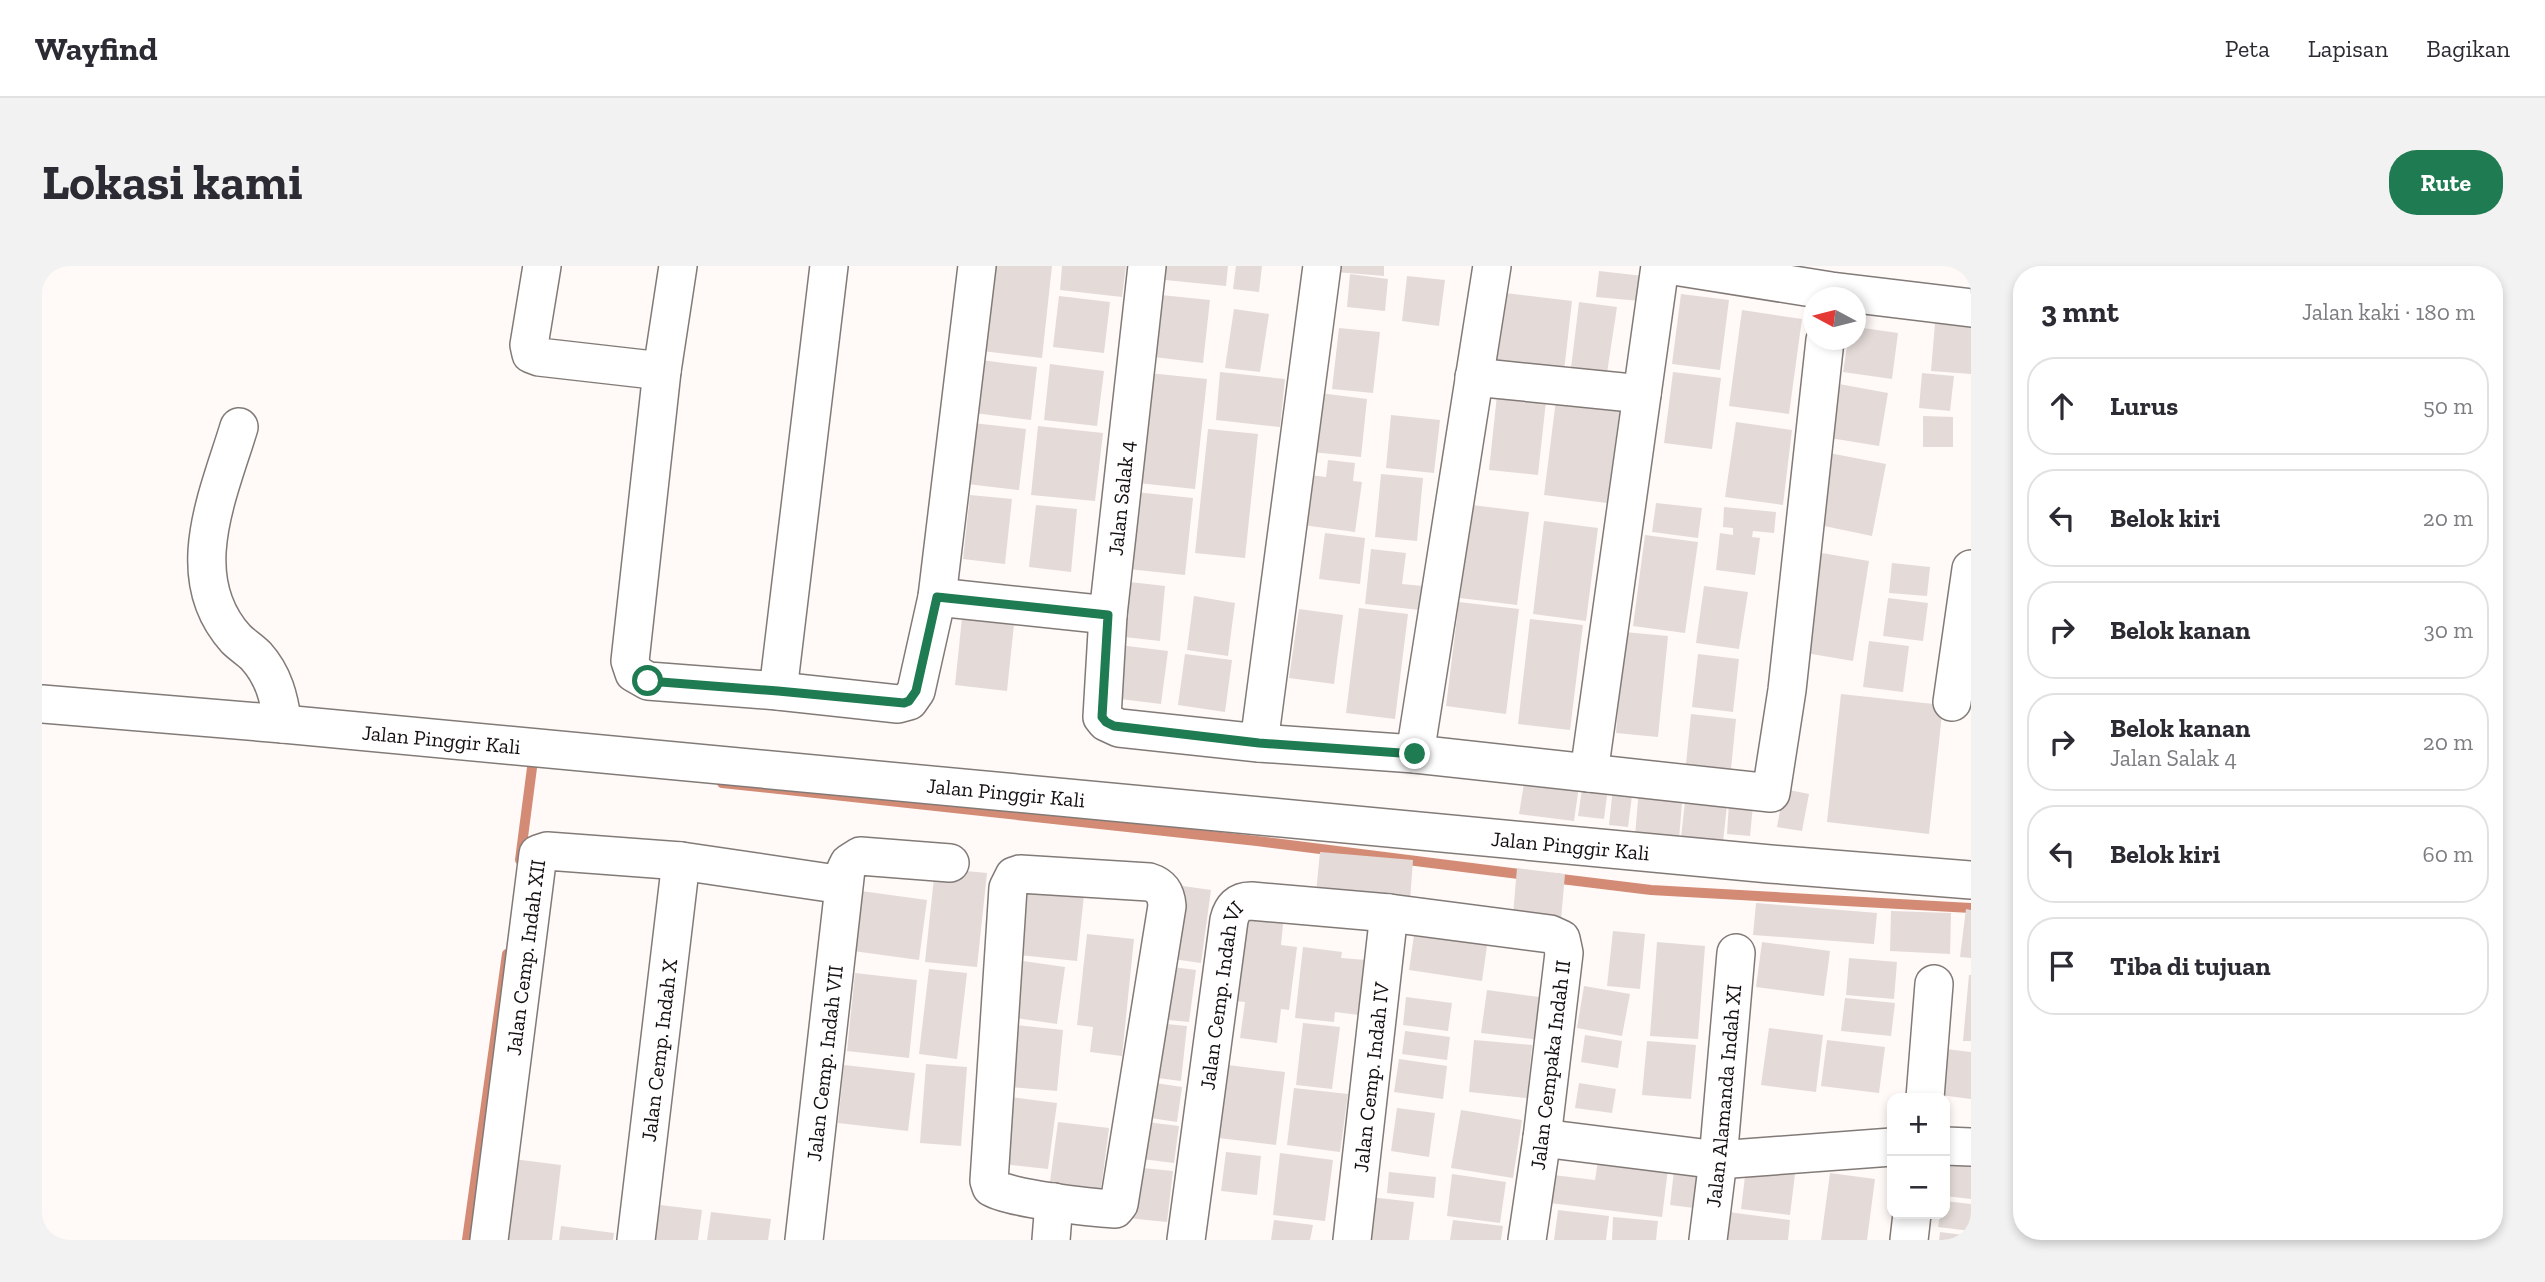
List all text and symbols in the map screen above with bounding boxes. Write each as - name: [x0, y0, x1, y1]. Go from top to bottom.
- text: Wayfind: [35, 29, 158, 68]
- text: Peta: [2225, 34, 2270, 63]
- text: Lapisan: [2308, 34, 2388, 63]
- text: Bagikan: [2426, 34, 2510, 63]
- button: Rute: [2389, 150, 2503, 215]
- text: Lokasi kami: [42, 153, 303, 212]
- north arrow: [1803, 287, 1866, 350]
- text: 3 mnt: [2041, 294, 2119, 330]
- text: Jalan kaki · 180 m: [2302, 298, 2475, 326]
- icon: ahead: [2043, 387, 2081, 425]
- text: Lurus: [2110, 390, 2178, 422]
- text: 50 m: [2423, 392, 2473, 420]
- street label: Jalan Salak 4: [1103, 439, 1139, 557]
- icon: left: [2043, 499, 2081, 537]
- text: Belok kiri: [2110, 502, 2220, 534]
- text: 20 m: [2423, 504, 2473, 532]
- icon: right: [2043, 611, 2081, 649]
- text: Belok kanan: [2110, 614, 2251, 646]
- text: 30 m: [2423, 616, 2473, 644]
- route start: [632, 665, 663, 696]
- text: Belok kanan: [2110, 712, 2251, 744]
- street label: Jalan Pinggir Kali: [361, 719, 522, 759]
- icon: right: [2043, 723, 2081, 761]
- text: 20 m: [2423, 728, 2473, 756]
- route end: [1399, 738, 1430, 769]
- text: Jalan Salak 4: [2110, 744, 2237, 772]
- street label: Jalan Pinggir Kali: [926, 772, 1086, 812]
- street label: Jalan Pinggir Kali: [1490, 825, 1651, 865]
- icon: left: [2043, 835, 2081, 873]
- text: Belok kiri: [2110, 838, 2220, 870]
- text: 60 m: [2422, 840, 2473, 868]
- street label: Jalan Cemp. Indah XII: [500, 858, 550, 1057]
- street label: Jalan Cemp. Indah VI: [1194, 895, 1247, 1091]
- icon: arrive: [2043, 947, 2081, 985]
- text: Tiba di tujuan: [2110, 950, 2271, 982]
- street label: Jalan Cemp. Indah X: [635, 957, 682, 1143]
- street label: Jalan Cempaka Indah II: [1525, 959, 1575, 1171]
- street label: Jalan Cemp. Indah VII: [801, 964, 848, 1163]
- street label: Jalan Cemp. Indah IV: [1347, 980, 1394, 1173]
- street label: Jalan Alamanda Indah XI: [1700, 983, 1746, 1209]
- map controls: [1887, 1093, 1950, 1219]
- button: +: [1887, 1093, 1950, 1156]
- button: −: [1887, 1156, 1950, 1219]

